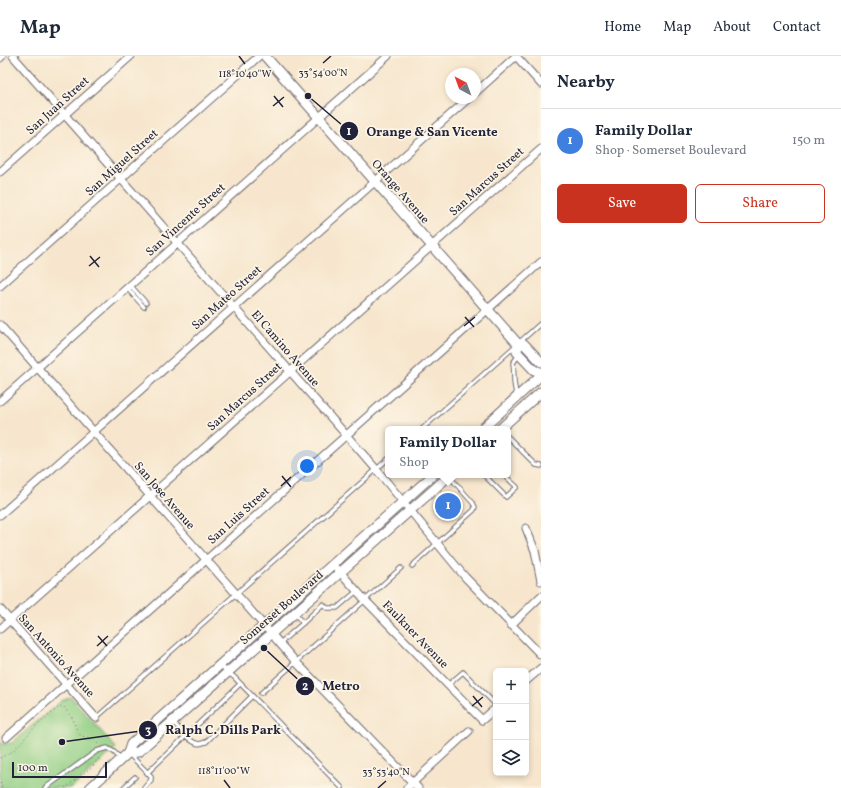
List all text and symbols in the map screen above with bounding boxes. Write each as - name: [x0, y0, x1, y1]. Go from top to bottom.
- text: Map: [20, 15, 61, 41]
- text: Home: [604, 18, 641, 37]
- text: Map: [663, 18, 691, 37]
- text: About: [713, 18, 751, 37]
- text: Contact: [773, 18, 821, 37]
- text: 33°54'00"N: [298, 66, 348, 80]
- text: 118°10'40"W: [219, 67, 272, 81]
- north arrow: [445, 68, 481, 104]
- text: Nearby: [557, 71, 615, 94]
- street label: San Juan Street: [23, 73, 93, 139]
- callout: Orange & San Vicente: [339, 118, 506, 143]
- text: Family Dollar: [595, 121, 692, 142]
- text: 1: [347, 124, 352, 140]
- text: Orange & San Vicente: [366, 124, 498, 142]
- street label: San Miguel Street: [82, 126, 162, 200]
- text: 1: [567, 132, 573, 150]
- text: 150 m: [792, 132, 825, 150]
- text: Shop · Somerset Boulevard: [595, 142, 747, 160]
- street label: San Marcus Street: [446, 144, 528, 220]
- street label: Orange Avenue: [368, 156, 433, 228]
- street label: San Vincente Street: [143, 180, 229, 260]
- button: Save: [557, 184, 687, 223]
- button: Share: [695, 184, 825, 223]
- street label: San Mateo Street: [189, 262, 265, 334]
- street label: El Camino Avenue: [247, 307, 323, 391]
- street label: San Marcus Street: [204, 359, 286, 435]
- popup: [385, 426, 511, 478]
- text: Family Dollar: [399, 433, 497, 454]
- text: Shop: [399, 454, 429, 472]
- your location: [297, 456, 317, 476]
- street label: San Jose Avenue: [130, 459, 198, 534]
- street label: San Luis Street: [205, 484, 273, 548]
- pin: 1: [435, 491, 461, 521]
- street label: Somerset Boulevard: [237, 567, 327, 649]
- street label: Faulkner Avenue: [378, 598, 452, 673]
- street label: San Antonio Avenue: [14, 611, 98, 701]
- map controls: [493, 668, 529, 776]
- button: +: [493, 668, 529, 704]
- callout: Metro: [295, 673, 368, 698]
- text: Metro: [322, 678, 360, 696]
- text: 2: [302, 679, 308, 695]
- button: −: [493, 704, 529, 740]
- callout: Ralph C. Dills Park: [138, 717, 289, 742]
- text: Ralph C. Dills Park: [165, 722, 281, 740]
- text: 3: [145, 723, 151, 739]
- button: layers: [493, 740, 529, 776]
- scale bar: [12, 760, 107, 779]
- text: 100 m: [18, 761, 48, 776]
- text: 118°11'00"W: [198, 764, 250, 778]
- text: 33°53'40"N: [362, 765, 410, 779]

